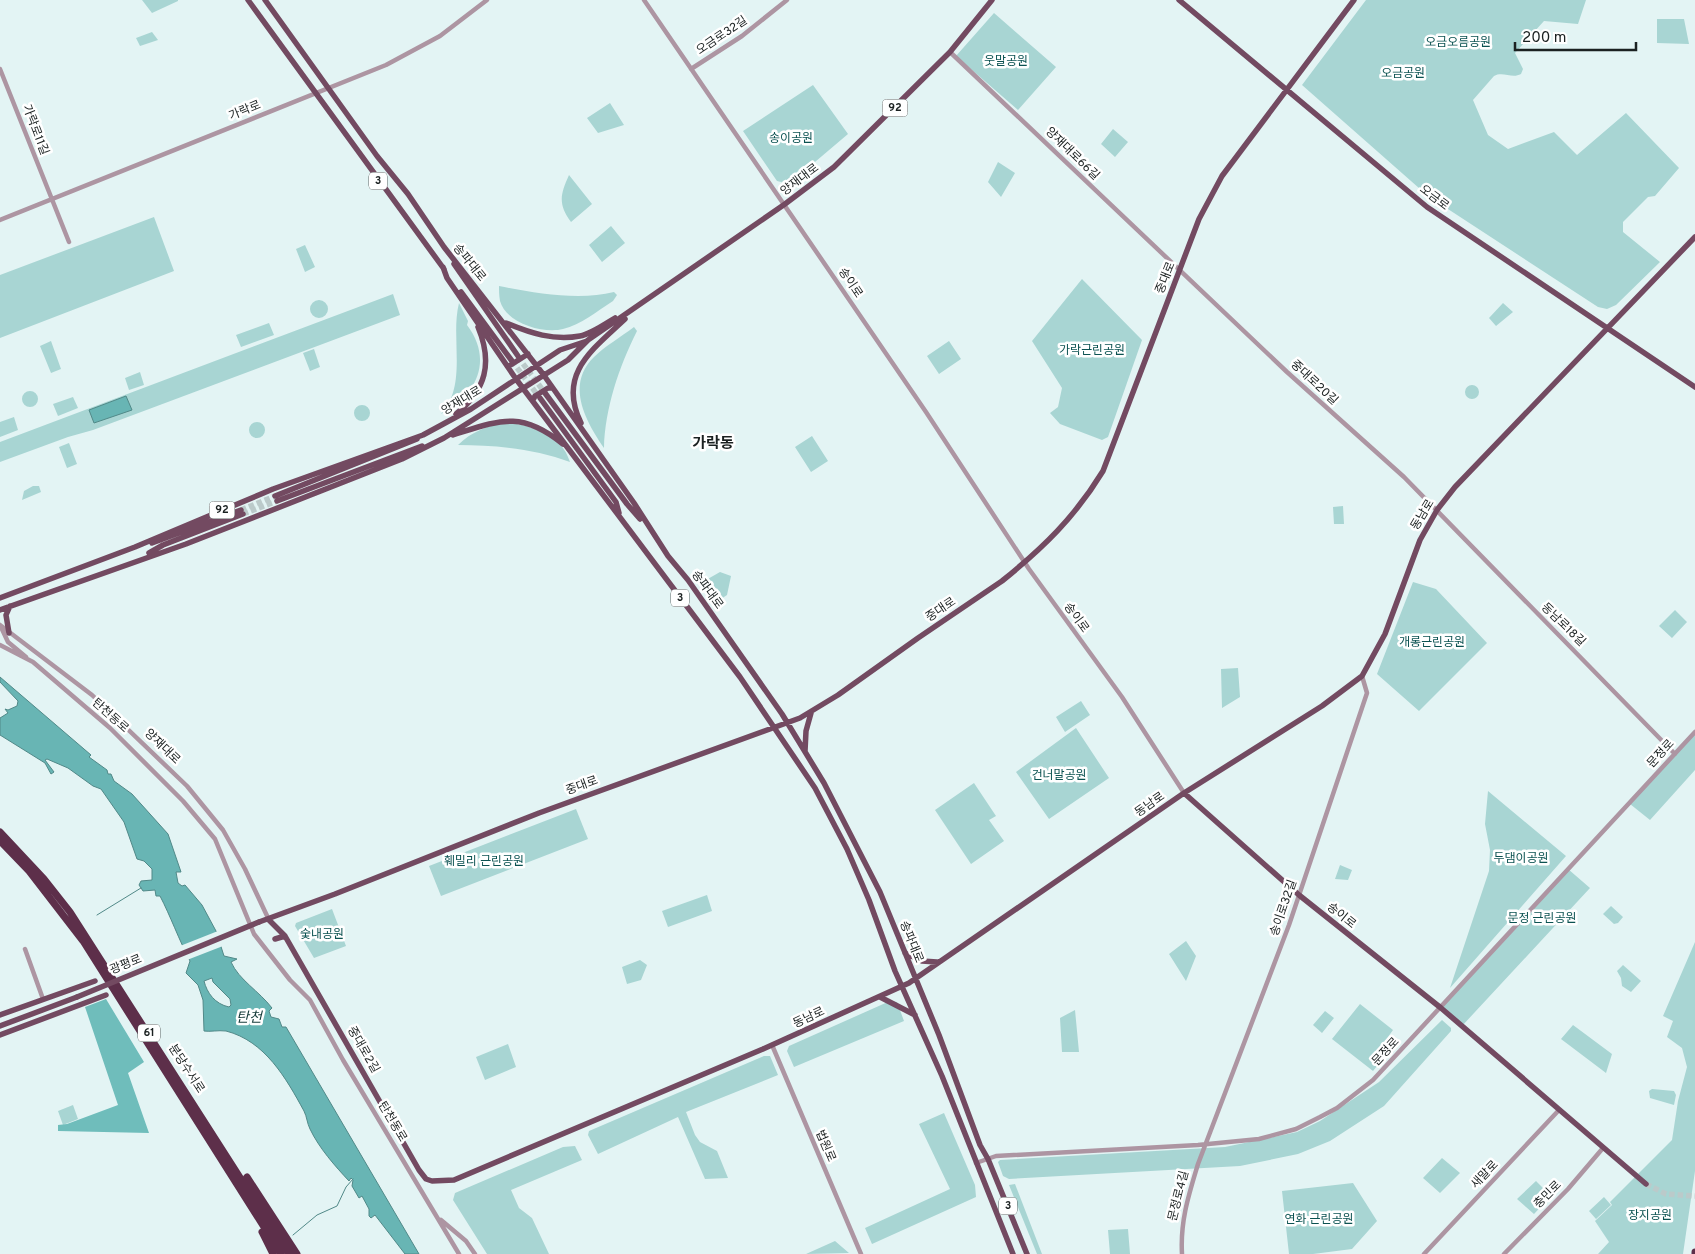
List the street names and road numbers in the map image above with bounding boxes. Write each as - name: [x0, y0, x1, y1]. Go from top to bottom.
- street label: 오금로32길: [693, 13, 751, 59]
- street label: 가락로: [227, 97, 263, 125]
- road number: 92: [882, 100, 908, 116]
- street label: 가락로11길: [18, 102, 52, 158]
- street label: 양재대로66길: [1041, 124, 1103, 184]
- street label: 양재대로: [778, 160, 822, 200]
- road number: 3: [369, 172, 387, 190]
- street label: 오금로: [1416, 182, 1452, 214]
- street label: 송파대로: [449, 241, 489, 285]
- street label: 중대로: [1152, 260, 1180, 296]
- street label: 송이로: [834, 265, 866, 301]
- street label: 중대로20길: [1287, 357, 1341, 409]
- street label: 양재대로: [439, 383, 485, 419]
- street label: 동남로: [1408, 497, 1438, 533]
- road number: 92: [210, 502, 234, 518]
- street label: 송파대로: [688, 567, 726, 613]
- road number: 3: [671, 590, 689, 606]
- street label: 중대로: [923, 594, 959, 626]
- street label: 송이로: [1060, 600, 1092, 636]
- street label: 동남로18길: [1537, 600, 1589, 650]
- street label: 탄천동로: [88, 695, 132, 737]
- street label: 양재대로: [141, 726, 183, 768]
- street label: 문정로: [1644, 736, 1678, 772]
- street label: 중대로: [564, 773, 600, 799]
- street label: 동남로: [1132, 789, 1168, 821]
- street label: 송이로32길: [1267, 878, 1301, 938]
- street label: 송이로: [1323, 899, 1359, 933]
- street label: 송파대로: [895, 919, 927, 965]
- street label: 광평로: [108, 951, 144, 979]
- street label: 동남로: [791, 1004, 827, 1032]
- road number: 61: [138, 1024, 160, 1042]
- street label: 중대로2길: [343, 1024, 383, 1076]
- street label: 문정로: [1369, 1034, 1403, 1070]
- street label: 분당수서로: [164, 1041, 208, 1097]
- street label: 탄천동로: [374, 1099, 410, 1145]
- street label: 법원로: [811, 1128, 839, 1164]
- street label: 새말로: [1468, 1158, 1502, 1192]
- street label: 문정로4길: [1165, 1169, 1193, 1223]
- street label: 충민로: [1531, 1178, 1565, 1212]
- road number: 3: [999, 1198, 1017, 1214]

